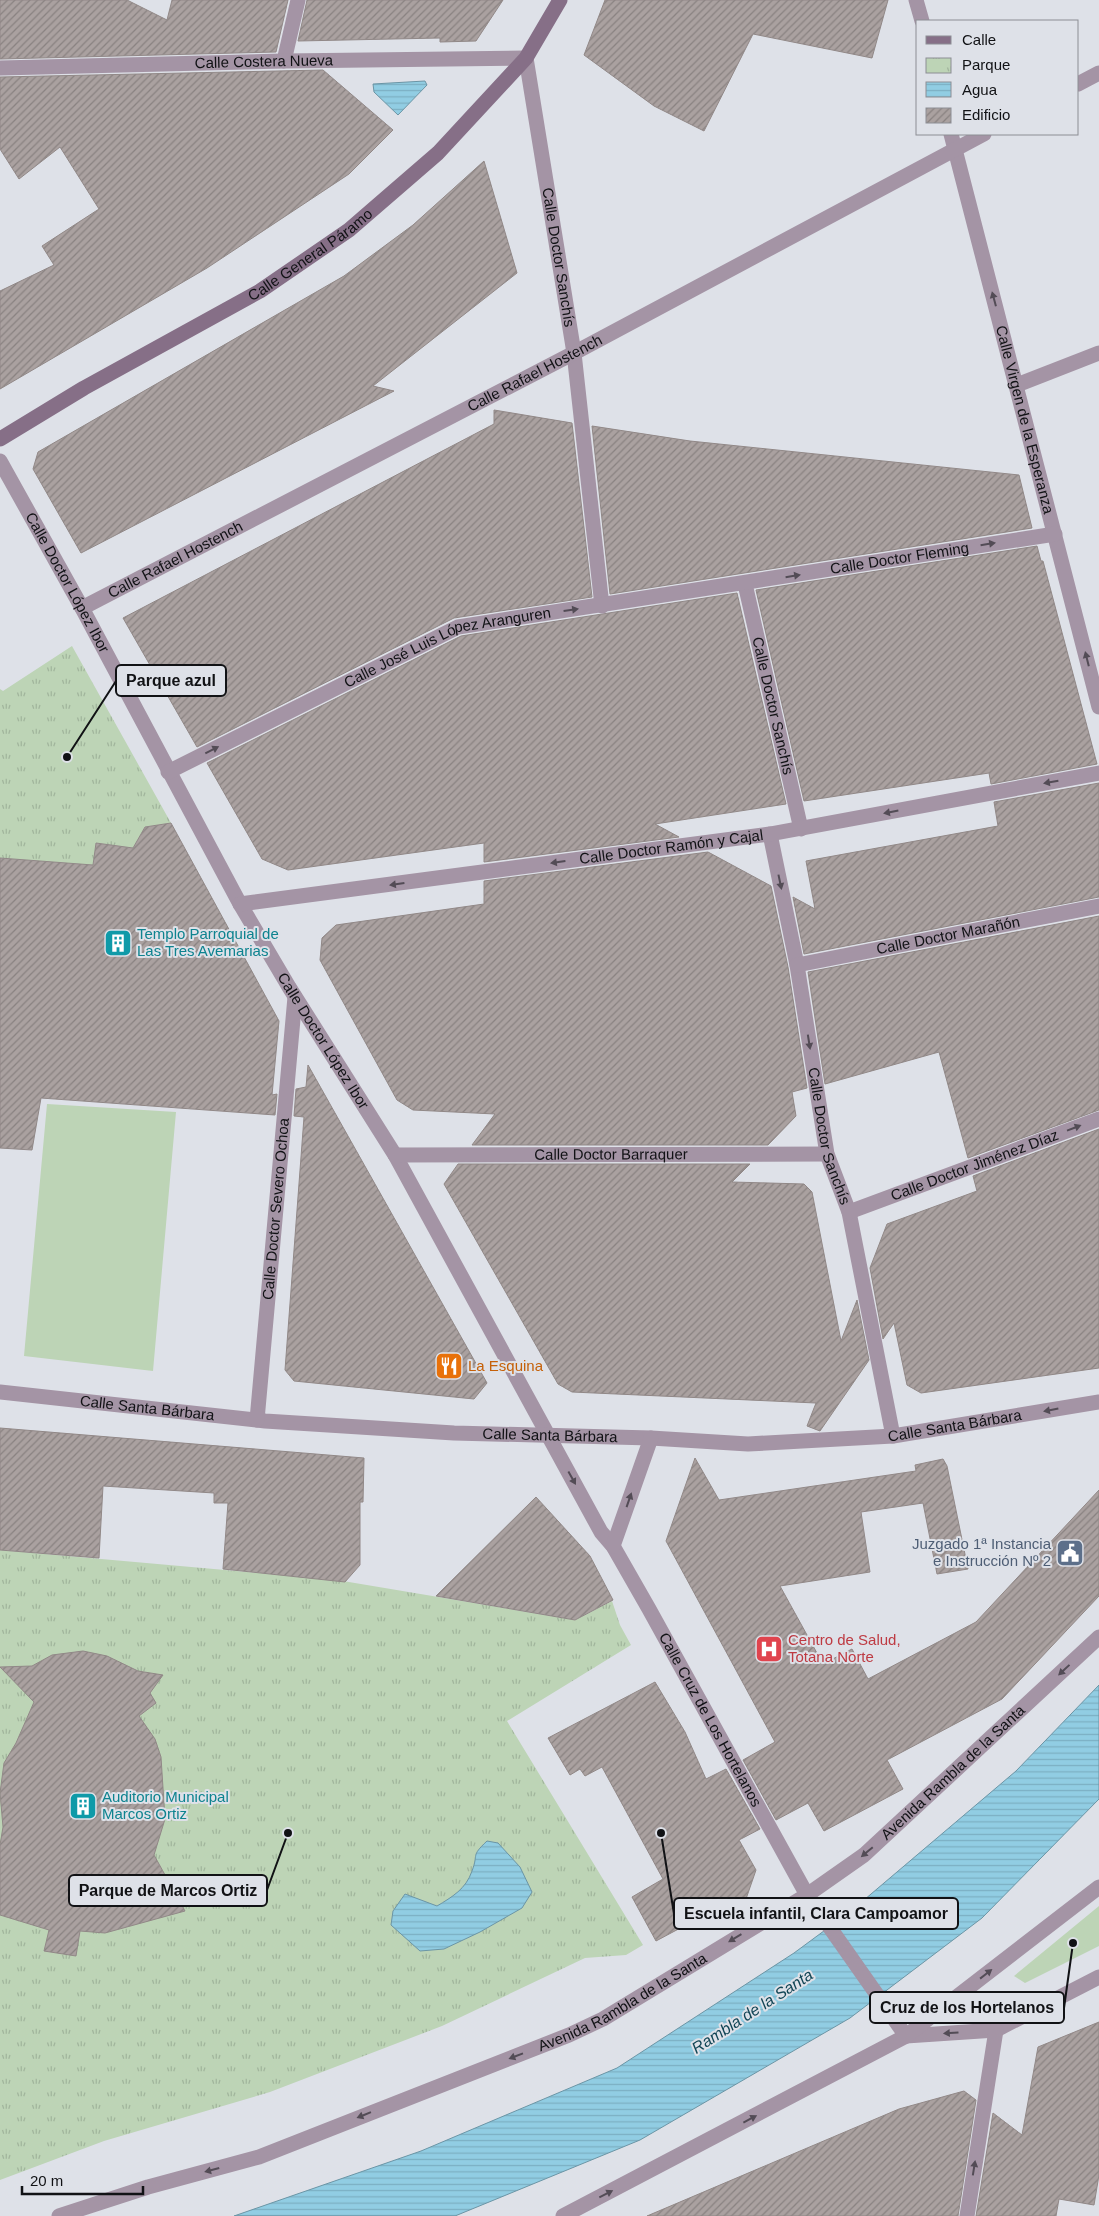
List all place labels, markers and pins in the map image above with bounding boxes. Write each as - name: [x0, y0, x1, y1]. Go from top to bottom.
- callout: Parque azul: [116, 665, 226, 696]
- place label: Templo Parroquial de Las Tres Avemarias: [137, 925, 279, 959]
- building icon: Templo Parroquial de Las Tres Avemarias: [103, 928, 133, 958]
- restaurant icon: La Esquina: [434, 1351, 464, 1381]
- place label: La Esquina: [468, 1357, 544, 1374]
- place label: Juzgado 1ª Instancia e Instrucción Nº 2: [912, 1535, 1052, 1569]
- public building icon: Juzgado 1ª Instancia e Instrucción Nº 2: [1055, 1538, 1085, 1568]
- place label: Centro de Salud, Totana Norte: [788, 1631, 901, 1665]
- hospital icon: Centro de Salud, Totana Norte: [754, 1634, 784, 1664]
- place label: Auditorio Municipal Marcos Ortiz: [102, 1788, 229, 1822]
- building icon: Auditorio Municipal Marcos Ortiz: [68, 1791, 98, 1821]
- callout: Parque de Marcos Ortiz: [69, 1875, 267, 1906]
- callout: Escuela infantil, Clara Campoamor: [674, 1898, 958, 1929]
- callout: Cruz de los Hortelanos: [870, 1992, 1064, 2023]

